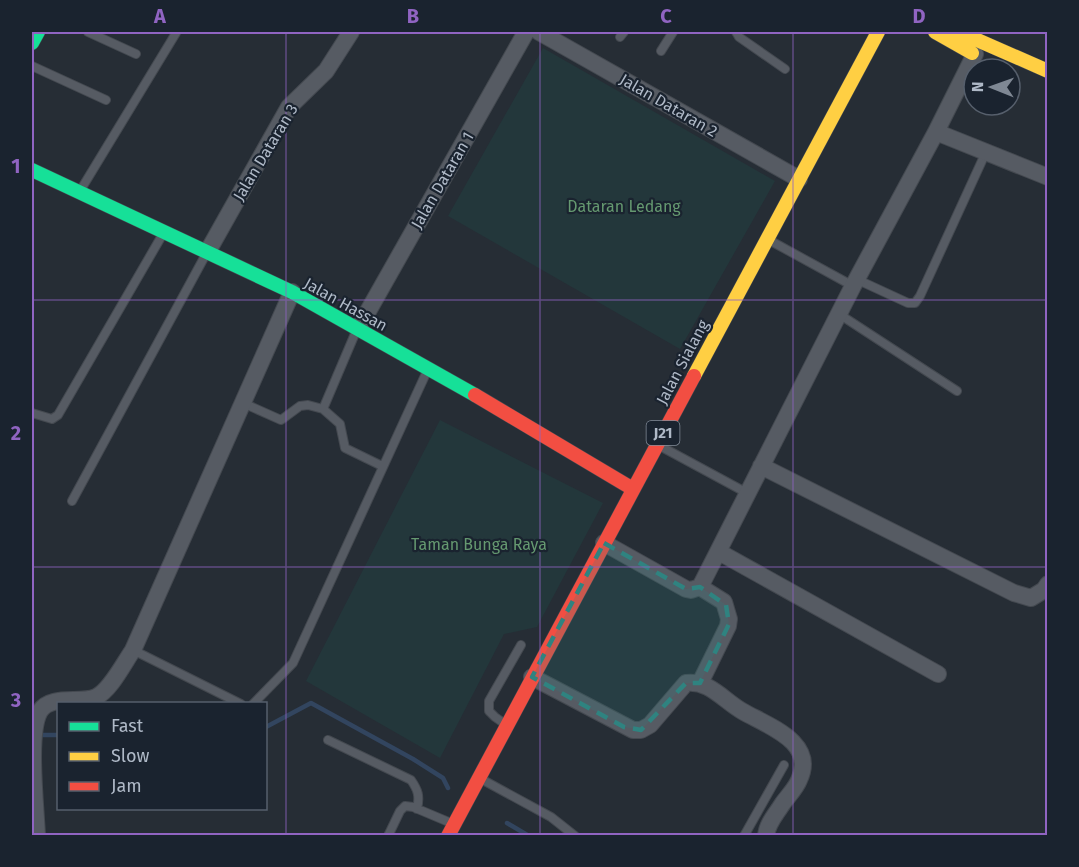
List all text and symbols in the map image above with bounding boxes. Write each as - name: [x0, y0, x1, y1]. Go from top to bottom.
- text: A: [153, 4, 167, 28]
- text: B: [407, 4, 419, 28]
- text: C: [660, 4, 672, 28]
- text: D: [912, 4, 926, 28]
- north arrow: [962, 57, 1022, 117]
- street label: Jalan Dataran 2: [617, 70, 721, 141]
- text: N: [968, 81, 987, 92]
- street label: Jalan Dataran 3: [229, 100, 302, 204]
- street label: Jalan Dataran 1: [407, 129, 478, 232]
- text: 1: [11, 154, 21, 178]
- park label: Dataran Ledang: [567, 197, 681, 216]
- street label: Jalan Hassan: [301, 274, 391, 335]
- street label: Jalan Sialang: [652, 316, 713, 408]
- text: 2: [11, 421, 21, 445]
- road number: J21: [646, 421, 680, 445]
- park label: Taman Bunga Raya: [411, 535, 547, 554]
- text: 3: [10, 688, 21, 712]
- legend: [57, 702, 267, 810]
- text: Fast: [111, 715, 144, 737]
- text: Slow: [111, 745, 150, 767]
- text: Jam: [111, 775, 142, 797]

